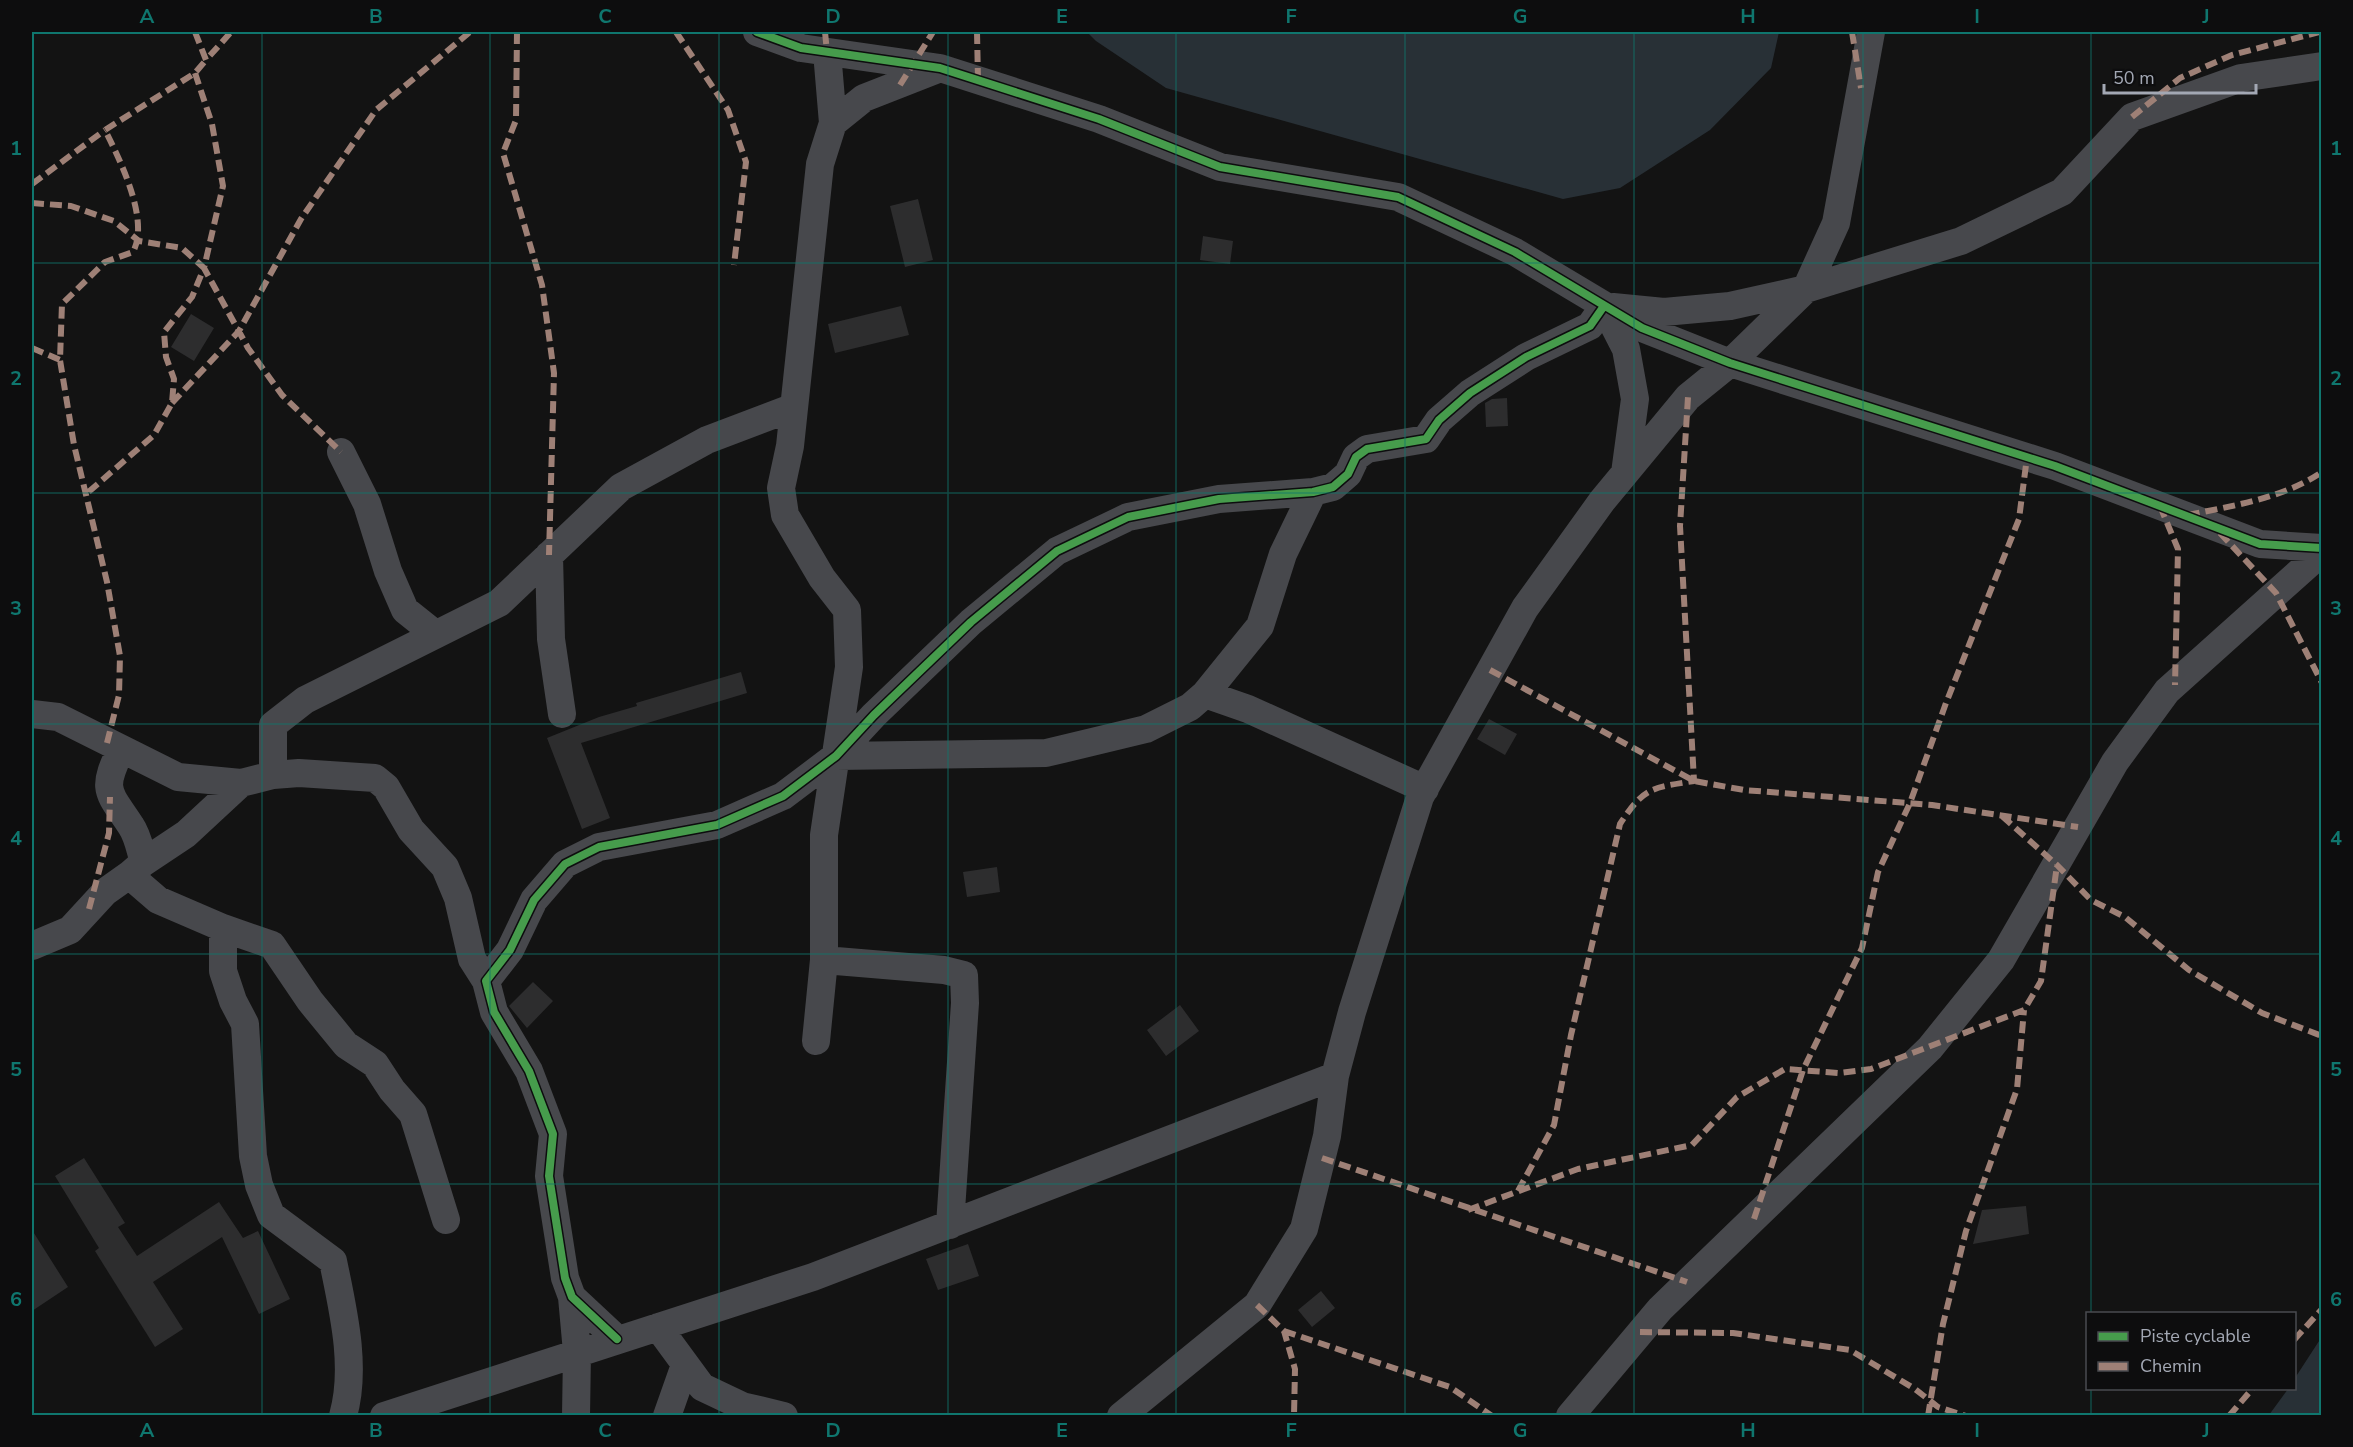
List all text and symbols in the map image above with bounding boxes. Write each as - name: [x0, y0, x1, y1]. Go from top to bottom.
- text: A: [140, 3, 155, 30]
- text: B: [369, 3, 383, 30]
- text: C: [598, 3, 612, 30]
- text: D: [825, 3, 841, 30]
- text: E: [1056, 3, 1068, 30]
- text: F: [1285, 3, 1297, 30]
- text: G: [1513, 3, 1527, 30]
- text: H: [1740, 3, 1756, 30]
- text: I: [1974, 3, 1980, 30]
- text: J: [2201, 3, 2210, 30]
- scale bar: [2104, 57, 2256, 95]
- text: 50 m: [2113, 66, 2155, 90]
- text: 1: [10, 135, 22, 162]
- text: 1: [2330, 135, 2342, 162]
- text: 2: [10, 365, 22, 392]
- text: 2: [2330, 365, 2342, 392]
- text: 3: [10, 595, 22, 622]
- text: 3: [2330, 595, 2342, 622]
- text: 4: [10, 825, 22, 852]
- text: 4: [2330, 825, 2342, 852]
- text: 5: [10, 1056, 22, 1083]
- text: 5: [2330, 1056, 2342, 1083]
- text: 6: [10, 1286, 22, 1313]
- text: 6: [2330, 1286, 2342, 1313]
- legend: [2086, 1312, 2296, 1390]
- text: Piste cyclable: [2140, 1324, 2251, 1348]
- text: Chemin: [2140, 1354, 2202, 1378]
- text: A: [140, 1417, 155, 1444]
- text: B: [369, 1417, 383, 1444]
- text: C: [598, 1417, 612, 1444]
- text: D: [825, 1417, 841, 1444]
- text: E: [1056, 1417, 1068, 1444]
- text: F: [1285, 1417, 1297, 1444]
- text: G: [1513, 1417, 1527, 1444]
- text: H: [1740, 1417, 1756, 1444]
- text: I: [1974, 1417, 1980, 1444]
- text: J: [2201, 1417, 2210, 1444]

